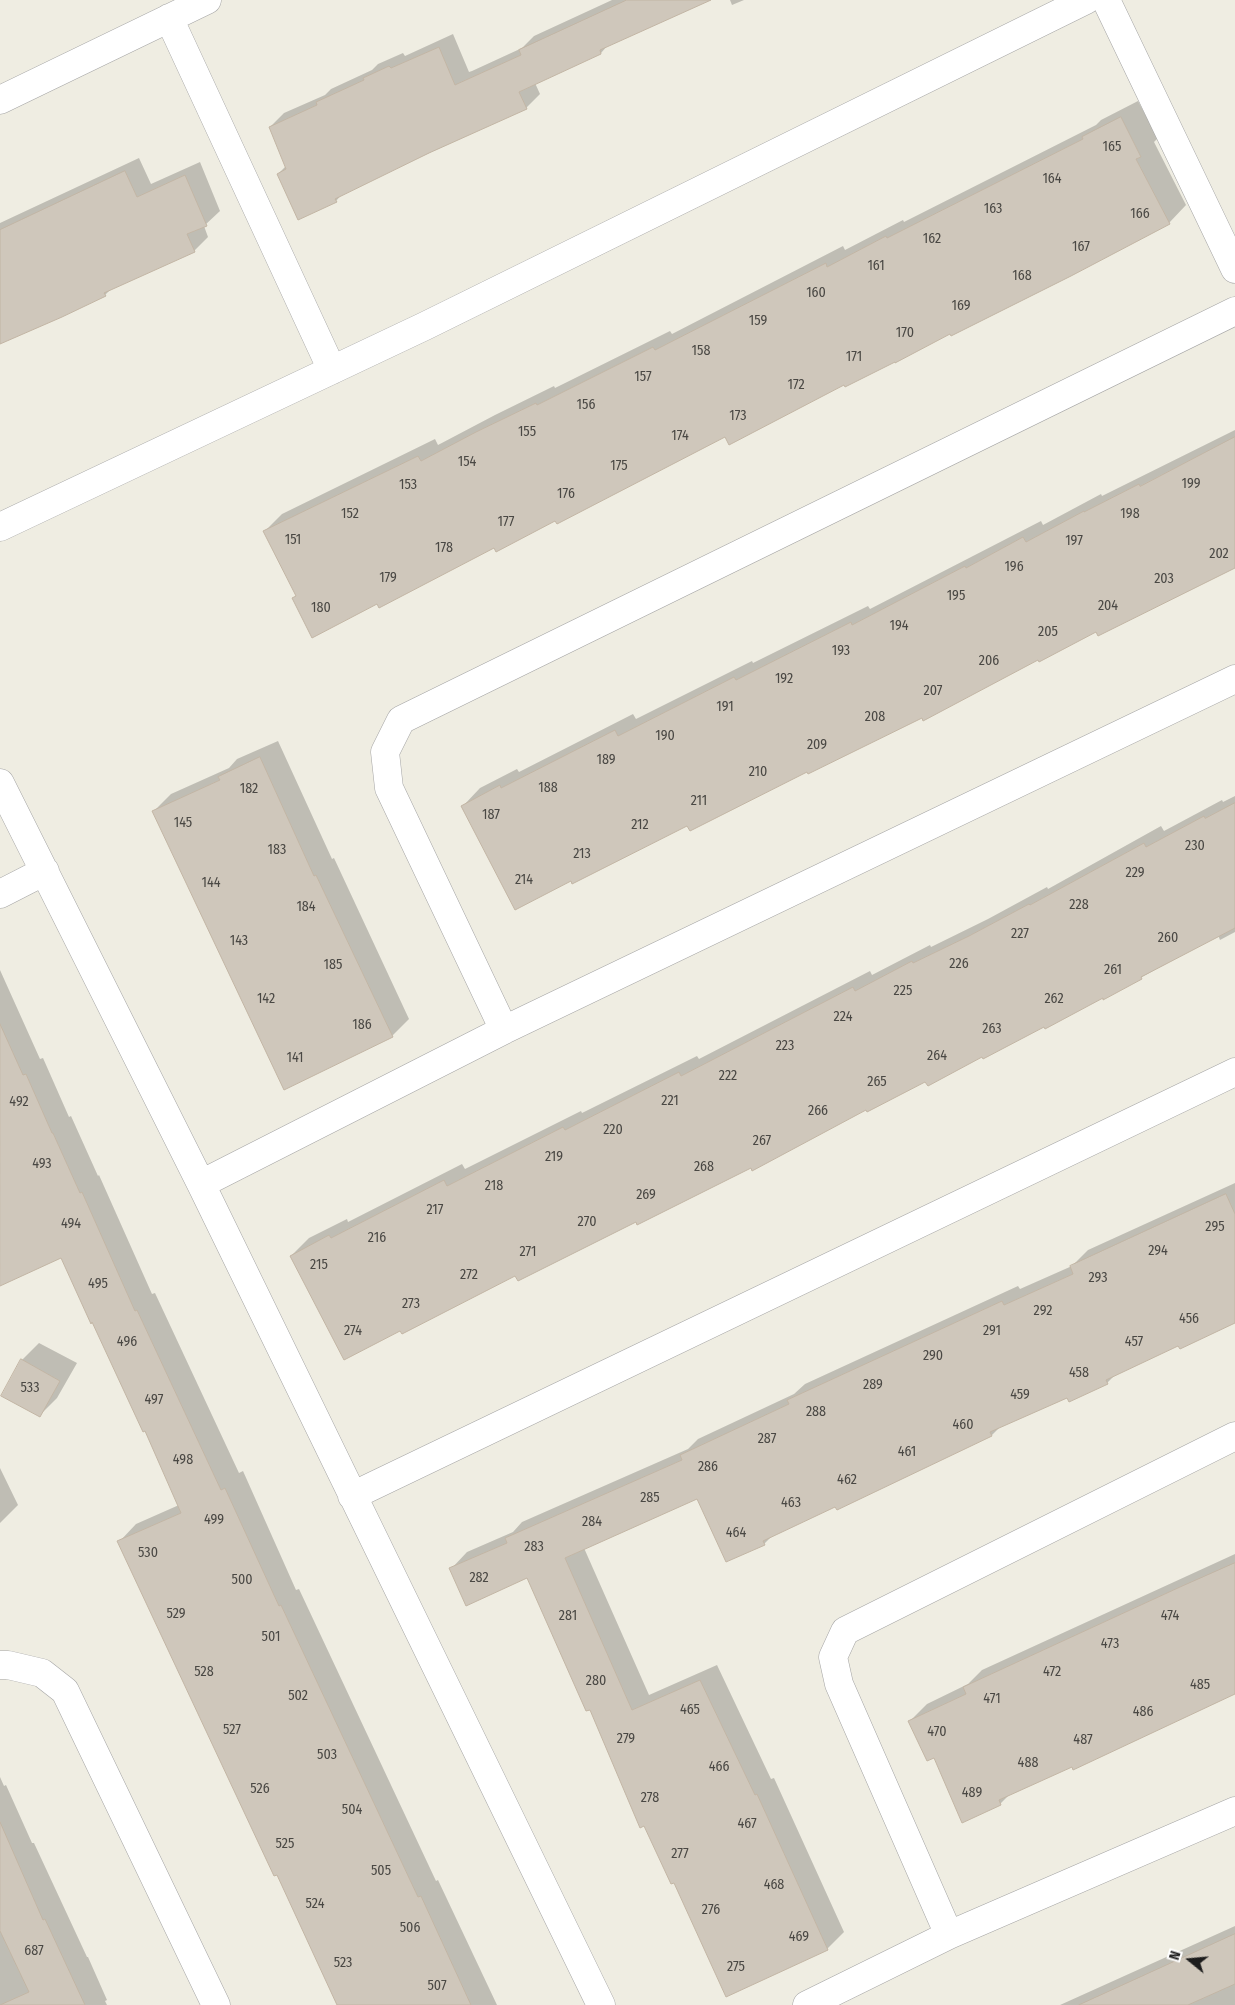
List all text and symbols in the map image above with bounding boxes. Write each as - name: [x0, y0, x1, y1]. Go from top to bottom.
- house number: 165: [1103, 139, 1121, 155]
- house number: 164: [1042, 171, 1062, 187]
- house number: 163: [984, 201, 1002, 217]
- house number: 166: [1130, 206, 1150, 222]
- house number: 162: [923, 231, 941, 247]
- house number: 167: [1072, 239, 1090, 255]
- house number: 161: [867, 258, 885, 274]
- house number: 168: [1012, 268, 1032, 284]
- house number: 160: [806, 285, 826, 301]
- house number: 169: [951, 298, 971, 314]
- house number: 159: [749, 313, 767, 329]
- house number: 170: [896, 325, 914, 341]
- house number: 158: [692, 343, 710, 359]
- house number: 171: [846, 349, 862, 365]
- house number: 157: [634, 369, 652, 385]
- house number: 172: [787, 377, 805, 393]
- house number: 156: [577, 397, 595, 413]
- house number: 173: [729, 408, 747, 424]
- house number: 155: [518, 424, 536, 440]
- house number: 174: [671, 428, 689, 444]
- house number: 154: [458, 454, 476, 470]
- house number: 175: [610, 458, 628, 474]
- house number: 199: [1181, 476, 1201, 492]
- house number: 153: [399, 477, 417, 493]
- house number: 176: [557, 486, 575, 502]
- house number: 152: [341, 506, 359, 522]
- house number: 198: [1120, 506, 1140, 522]
- house number: 177: [498, 514, 514, 530]
- house number: 151: [285, 532, 301, 548]
- house number: 197: [1065, 533, 1083, 549]
- house number: 178: [435, 540, 453, 556]
- house number: 202: [1209, 546, 1229, 562]
- house number: 196: [1004, 559, 1024, 575]
- house number: 179: [379, 570, 397, 586]
- house number: 203: [1154, 571, 1174, 587]
- house number: 195: [947, 588, 965, 604]
- house number: 204: [1098, 598, 1118, 614]
- house number: 180: [311, 600, 331, 616]
- house number: 194: [890, 618, 908, 634]
- house number: 205: [1038, 624, 1058, 640]
- house number: 193: [832, 643, 850, 659]
- house number: 206: [979, 653, 999, 669]
- house number: 192: [775, 671, 793, 687]
- house number: 207: [924, 683, 942, 699]
- house number: 191: [716, 699, 734, 715]
- house number: 208: [865, 709, 885, 725]
- house number: 190: [655, 728, 675, 744]
- house number: 209: [807, 737, 827, 753]
- house number: 189: [596, 752, 616, 768]
- house number: 210: [749, 764, 767, 780]
- house number: 188: [538, 780, 558, 796]
- house number: 182: [240, 781, 258, 797]
- house number: 211: [691, 793, 707, 809]
- house number: 187: [482, 807, 500, 823]
- house number: 145: [174, 815, 192, 831]
- house number: 212: [631, 817, 649, 833]
- house number: 230: [1185, 838, 1205, 854]
- house number: 183: [268, 842, 286, 858]
- house number: 213: [573, 846, 591, 862]
- house number: 229: [1125, 865, 1145, 881]
- house number: 214: [515, 872, 533, 888]
- house number: 144: [201, 875, 221, 891]
- house number: 228: [1069, 897, 1089, 913]
- house number: 184: [296, 899, 316, 915]
- house number: 227: [1011, 926, 1029, 942]
- house number: 260: [1158, 930, 1178, 946]
- house number: 143: [230, 933, 248, 949]
- house number: 226: [949, 956, 969, 972]
- house number: 185: [324, 957, 342, 973]
- house number: 261: [1104, 962, 1122, 978]
- house number: 225: [894, 983, 912, 999]
- house number: 142: [257, 991, 275, 1007]
- house number: 262: [1044, 991, 1064, 1007]
- house number: 224: [834, 1009, 852, 1025]
- house number: 186: [352, 1017, 372, 1033]
- house number: 263: [982, 1021, 1002, 1037]
- house number: 223: [776, 1038, 794, 1054]
- house number: 264: [927, 1048, 947, 1064]
- house number: 141: [287, 1050, 303, 1066]
- house number: 222: [719, 1068, 737, 1084]
- house number: 265: [867, 1074, 887, 1090]
- house number: 221: [661, 1093, 679, 1109]
- house number: 492: [9, 1094, 29, 1110]
- house number: 266: [808, 1103, 828, 1119]
- house number: 220: [603, 1122, 623, 1138]
- house number: 267: [753, 1133, 771, 1149]
- house number: 219: [545, 1149, 563, 1165]
- house number: 493: [32, 1156, 52, 1172]
- house number: 268: [694, 1159, 714, 1175]
- house number: 218: [485, 1178, 503, 1194]
- house number: 269: [636, 1187, 656, 1203]
- house number: 217: [427, 1202, 443, 1218]
- house number: 270: [578, 1214, 596, 1230]
- house number: 494: [61, 1216, 81, 1232]
- house number: 295: [1205, 1219, 1225, 1235]
- house number: 216: [368, 1230, 386, 1246]
- house number: 294: [1148, 1243, 1168, 1259]
- house number: 271: [519, 1244, 537, 1260]
- house number: 215: [310, 1257, 328, 1273]
- house number: 272: [460, 1267, 478, 1283]
- house number: 293: [1089, 1270, 1107, 1286]
- house number: 495: [88, 1276, 108, 1292]
- house number: 273: [402, 1296, 420, 1312]
- house number: 292: [1034, 1303, 1052, 1319]
- house number: 456: [1179, 1311, 1199, 1327]
- house number: 274: [344, 1323, 362, 1339]
- house number: 291: [983, 1323, 1001, 1339]
- house number: 496: [117, 1334, 137, 1350]
- house number: 457: [1125, 1334, 1143, 1350]
- house number: 290: [923, 1348, 943, 1364]
- house number: 458: [1069, 1365, 1089, 1381]
- house number: 289: [863, 1377, 883, 1393]
- house number: 533: [21, 1380, 39, 1396]
- house number: 459: [1010, 1387, 1030, 1403]
- house number: 497: [145, 1392, 163, 1408]
- house number: 288: [806, 1404, 826, 1420]
- house number: 460: [952, 1417, 974, 1433]
- house number: 287: [758, 1431, 776, 1447]
- house number: 461: [898, 1444, 916, 1460]
- house number: 498: [173, 1452, 193, 1468]
- house number: 286: [698, 1459, 718, 1475]
- house number: 462: [837, 1472, 857, 1488]
- house number: 285: [640, 1490, 660, 1506]
- house number: 463: [781, 1495, 801, 1511]
- house number: 499: [204, 1512, 224, 1528]
- house number: 284: [582, 1514, 602, 1530]
- house number: 464: [726, 1525, 746, 1541]
- house number: 283: [524, 1539, 544, 1555]
- house number: 530: [138, 1545, 158, 1561]
- house number: 282: [469, 1570, 489, 1586]
- house number: 500: [231, 1572, 253, 1588]
- house number: 529: [166, 1606, 186, 1622]
- house number: 281: [559, 1608, 577, 1624]
- house number: 474: [1161, 1608, 1179, 1624]
- house number: 501: [262, 1629, 280, 1645]
- house number: 473: [1101, 1636, 1119, 1652]
- house number: 528: [194, 1664, 214, 1680]
- house number: 472: [1043, 1664, 1061, 1680]
- house number: 280: [586, 1673, 606, 1689]
- house number: 485: [1190, 1677, 1210, 1693]
- house number: 502: [288, 1688, 308, 1704]
- house number: 471: [983, 1691, 1001, 1707]
- house number: 465: [680, 1702, 700, 1718]
- house number: 486: [1133, 1704, 1153, 1720]
- house number: 527: [223, 1722, 241, 1738]
- house number: 470: [927, 1724, 947, 1740]
- house number: 279: [617, 1731, 635, 1747]
- house number: 487: [1073, 1732, 1093, 1748]
- house number: 503: [317, 1747, 337, 1763]
- house number: 488: [1018, 1755, 1038, 1771]
- house number: 466: [709, 1759, 729, 1775]
- house number: 526: [250, 1781, 270, 1797]
- house number: 489: [962, 1785, 982, 1801]
- house number: 278: [641, 1790, 659, 1806]
- house number: 504: [342, 1802, 362, 1818]
- house number: 467: [737, 1816, 757, 1832]
- house number: 525: [276, 1836, 294, 1852]
- house number: 277: [671, 1846, 689, 1862]
- house number: 505: [371, 1863, 391, 1879]
- house number: 468: [764, 1877, 784, 1893]
- house number: 524: [306, 1896, 324, 1912]
- house number: 276: [702, 1902, 720, 1918]
- house number: 506: [400, 1920, 420, 1936]
- house number: 469: [789, 1929, 809, 1945]
- north arrow: [1165, 1935, 1215, 1985]
- house number: 687: [24, 1943, 44, 1959]
- text: N: [1166, 1949, 1185, 1962]
- house number: 523: [334, 1955, 352, 1971]
- house number: 275: [727, 1959, 745, 1975]
- house number: 507: [427, 1978, 447, 1994]

